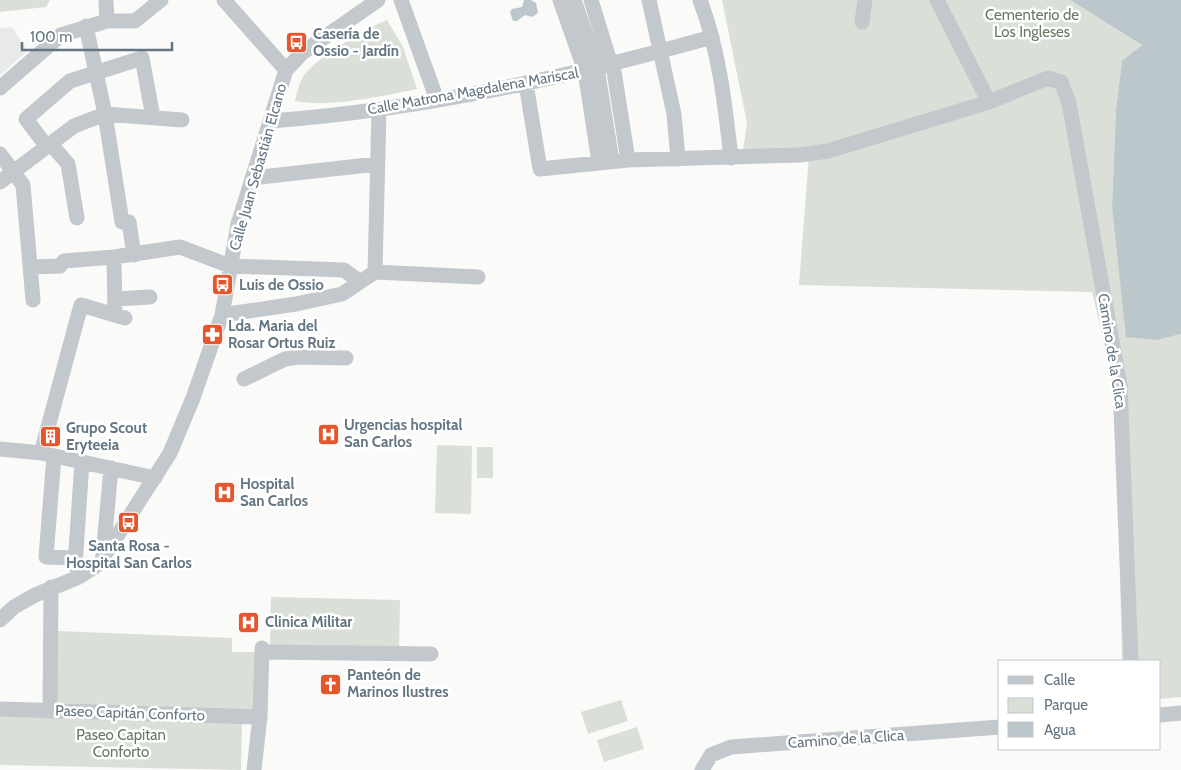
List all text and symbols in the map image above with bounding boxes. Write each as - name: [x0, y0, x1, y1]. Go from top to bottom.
- park label: Cementerio de Los Ingleses: [985, 6, 1079, 41]
- scale bar: [22, 20, 172, 52]
- place label: Casería de Ossio - Jardín: [313, 25, 399, 60]
- text: 100 m: [30, 28, 72, 46]
- bus stop icon: Casería de Ossio - Jardín: [285, 31, 309, 55]
- street label: Calle Matrona Magdalena Mariscal: [366, 63, 580, 118]
- street label: Calle Juan Sebastián Elcano: [226, 81, 290, 253]
- bus stop icon: Luis de Ossio: [211, 273, 235, 297]
- place label: Luis de Ossio: [239, 276, 324, 294]
- street label: Camino de la Clica: [1094, 292, 1130, 411]
- place label: Lda. Maria del Rosar Ortus Ruiz: [228, 317, 335, 352]
- pharmacy icon: Lda. Maria del Rosar Ortus Ruiz: [200, 323, 224, 347]
- place label: Urgencias hospital San Carlos: [344, 416, 462, 451]
- place label: Grupo Scout Eryteeia: [66, 419, 147, 454]
- hospital icon: Urgencias hospital San Carlos: [316, 422, 340, 446]
- building icon: Grupo Scout Eryteeia: [38, 425, 62, 449]
- place label: Hospital San Carlos: [240, 475, 308, 510]
- hospital icon: Hospital San Carlos: [212, 481, 236, 505]
- bus stop icon: Santa Rosa - Hospital San Carlos: [117, 511, 141, 535]
- place label: Santa Rosa - Hospital San Carlos: [66, 537, 192, 572]
- hospital icon: Clinica Militar: [237, 610, 261, 634]
- place label: Clinica Militar: [265, 613, 352, 631]
- legend: [998, 660, 1161, 750]
- place label: Panteón de Marinos Ilustres: [347, 666, 449, 701]
- text: Calle: [1044, 671, 1075, 689]
- church icon: Panteón de Marinos Ilustres: [319, 672, 343, 696]
- text: Parque: [1044, 696, 1088, 714]
- street label: Paseo Capitán Conforto: [55, 701, 205, 725]
- text: Agua: [1044, 721, 1076, 739]
- park label: Paseo Capitan Conforto: [76, 726, 166, 761]
- street label: Camino de la Clica: [787, 726, 905, 752]

